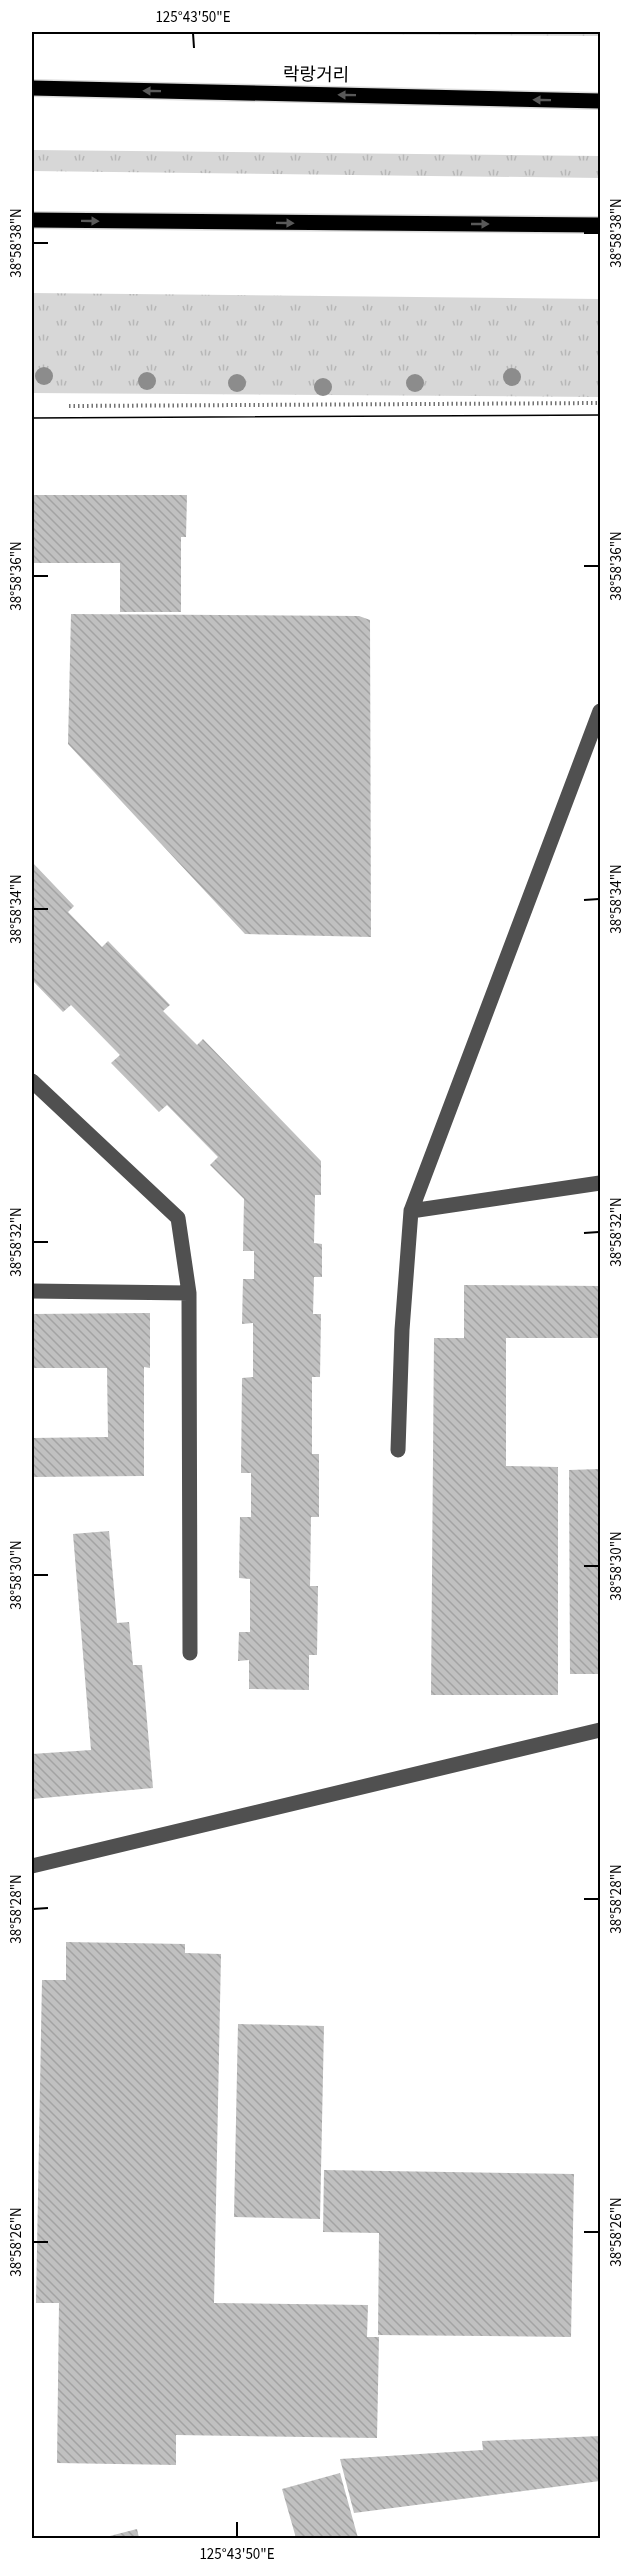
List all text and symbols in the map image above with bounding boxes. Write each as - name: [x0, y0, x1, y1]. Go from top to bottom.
- text: 125°43'50"E: [155, 7, 231, 28]
- street label: 락랑거리: [283, 62, 349, 88]
- one-way arrow: [143, 86, 162, 96]
- one-way arrow: [338, 91, 357, 100]
- one-way arrow: [533, 95, 552, 104]
- text: 38°58'38"N: [606, 198, 627, 268]
- text: 38°58'38"N: [6, 208, 27, 278]
- one-way arrow: [80, 216, 99, 226]
- one-way arrow: [275, 218, 294, 228]
- one-way arrow: [470, 219, 489, 229]
- text: 38°58'36"N: [606, 531, 627, 601]
- text: 38°58'36"N: [6, 541, 27, 611]
- text: 38°58'34"N: [606, 864, 627, 934]
- text: 38°58'34"N: [6, 874, 27, 944]
- text: 38°58'32"N: [606, 1197, 627, 1267]
- text: 38°58'32"N: [6, 1207, 27, 1277]
- text: 38°58'30"N: [606, 1531, 627, 1601]
- text: 38°58'30"N: [6, 1540, 27, 1610]
- text: 38°58'28"N: [606, 1864, 627, 1934]
- text: 38°58'28"N: [6, 1874, 27, 1944]
- text: 38°58'26"N: [606, 2197, 627, 2267]
- text: 38°58'26"N: [6, 2207, 27, 2277]
- text: 125°43'50"E: [199, 2544, 275, 2565]

